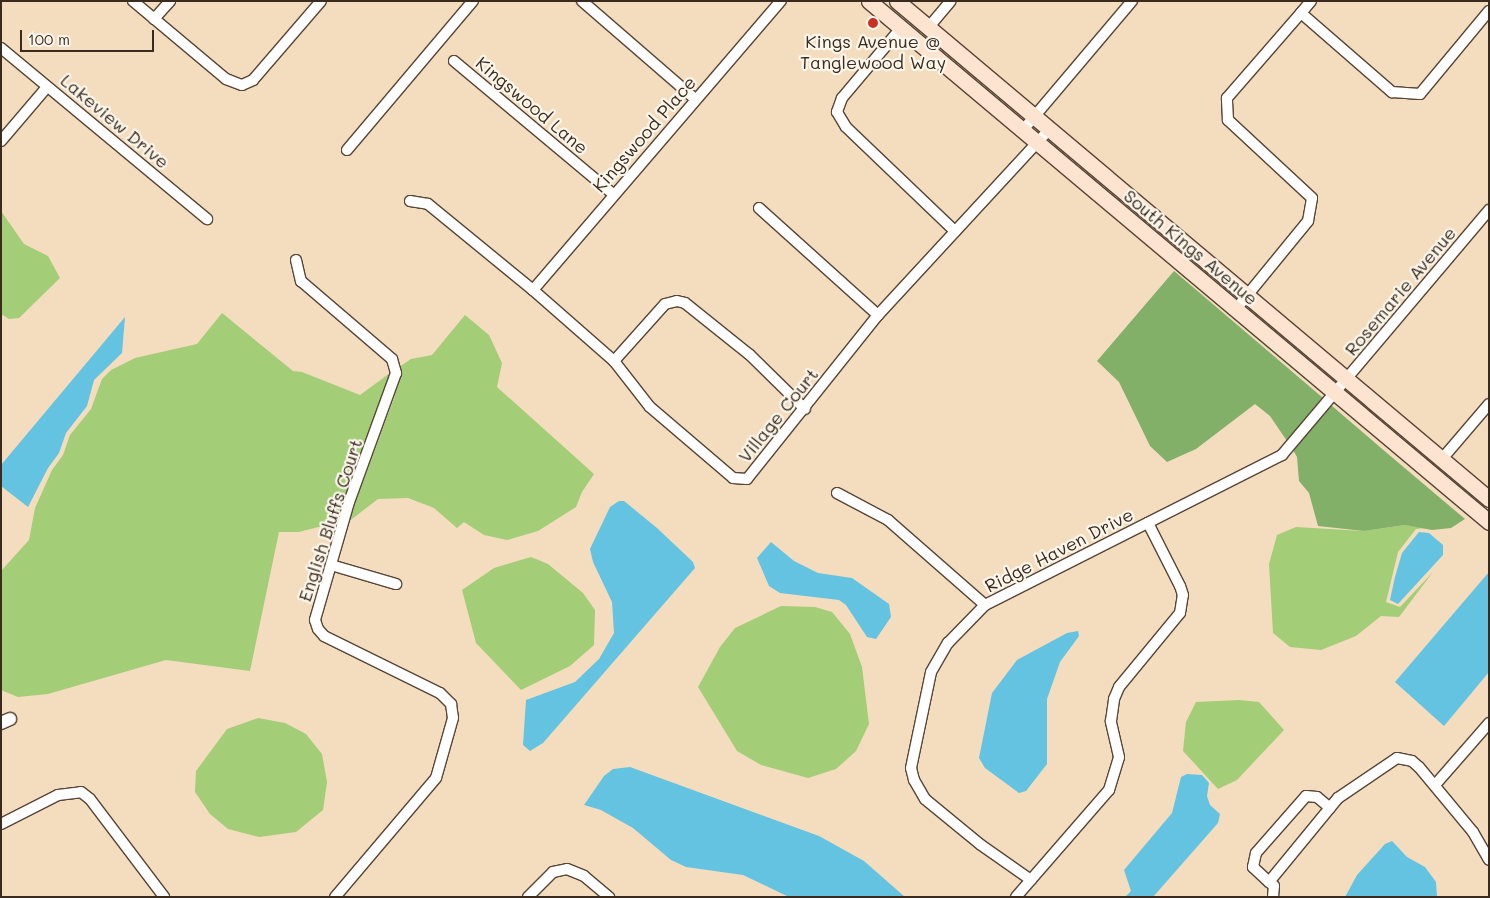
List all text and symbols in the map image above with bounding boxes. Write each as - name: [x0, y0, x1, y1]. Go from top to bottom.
- marker: Kings Avenue @ Tanglewood Way: [867, 17, 879, 29]
- scale bar: [22, 20, 156, 52]
- text: 100 m: [28, 29, 70, 49]
- place label: Kings Avenue @ Tanglewood Way: [800, 31, 946, 74]
- street label: Kingswood Lane: [471, 52, 593, 158]
- street label: Lakeview Drive: [56, 69, 174, 173]
- street label: Kingswood Place: [588, 72, 700, 196]
- street label: South Kings Avenue: [1120, 185, 1262, 309]
- street label: Rosemarie Avenue: [1340, 222, 1460, 360]
- street label: Village Court: [733, 364, 823, 466]
- street label: English Bluffs Court: [293, 436, 367, 604]
- street label: Ridge Haven Drive: [981, 503, 1137, 597]

